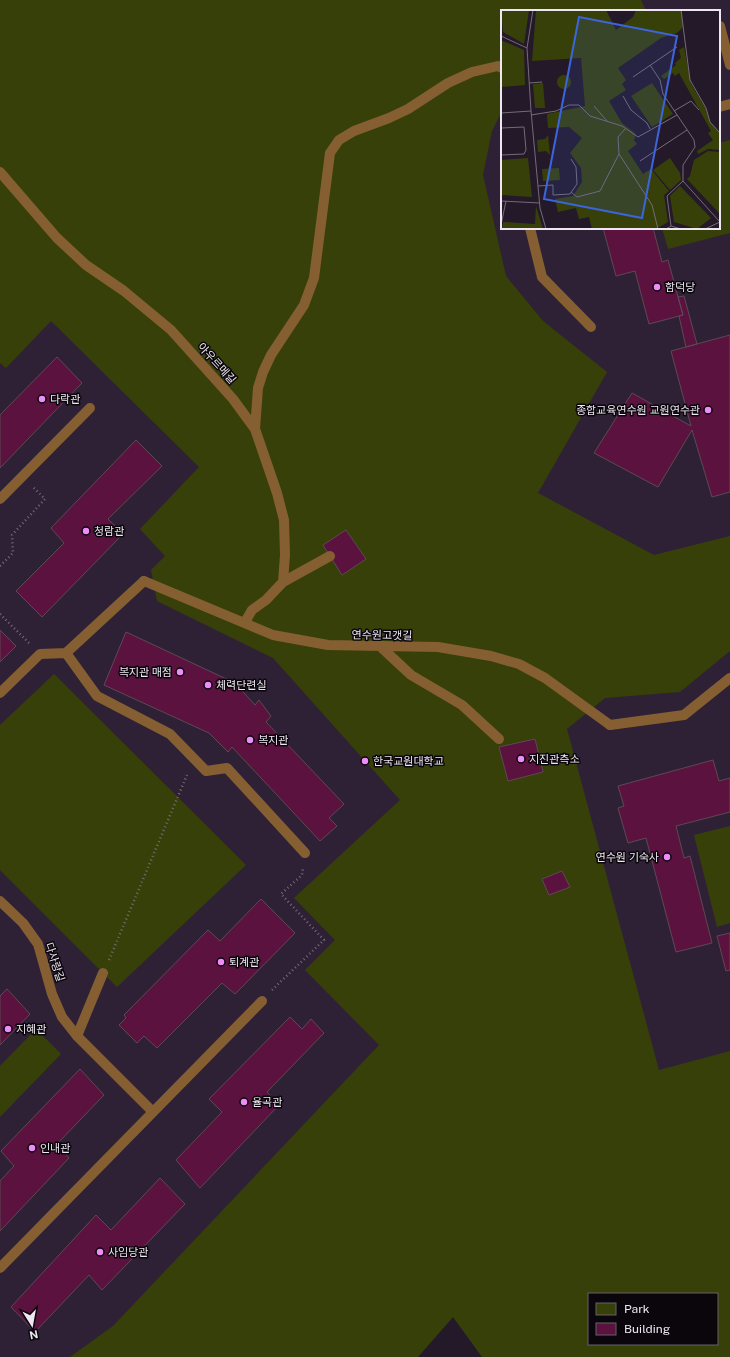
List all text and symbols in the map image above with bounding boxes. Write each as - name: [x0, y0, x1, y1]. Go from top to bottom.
- inset map: [501, 10, 720, 229]
- place label: 함덕당: [665, 281, 695, 293]
- marker: 함덕당: [652, 282, 662, 292]
- street label: 아우르메길: [196, 340, 238, 386]
- place label: 다락관: [50, 393, 80, 405]
- marker: 다락관: [37, 394, 47, 404]
- place label: 종합교육연수원 교원연수관: [576, 404, 700, 416]
- marker: 종합교육연수원 교원연수관: [703, 405, 713, 415]
- place label: 청람관: [94, 525, 124, 537]
- marker: 청람관: [81, 526, 91, 536]
- street label: 연수원고갯길: [352, 628, 412, 642]
- place label: 복지관 매점: [119, 666, 172, 678]
- marker: 복지관 매점: [175, 667, 185, 677]
- place label: 체력단련실: [216, 679, 267, 691]
- marker: 체력단련실: [203, 680, 213, 690]
- place label: 복지관: [258, 734, 288, 746]
- marker: 복지관: [245, 735, 255, 745]
- place label: 지진관측소: [529, 753, 580, 765]
- marker: 지진관측소: [516, 754, 526, 764]
- place label: 한국교원대학교: [373, 755, 444, 767]
- marker: 한국교원대학교: [360, 756, 370, 766]
- place label: 연수원 기숙사: [596, 851, 659, 863]
- marker: 연수원 기숙사: [662, 852, 672, 862]
- street label: 다사랑길: [43, 941, 67, 983]
- place label: 퇴계관: [229, 956, 259, 968]
- marker: 퇴계관: [216, 957, 226, 967]
- place label: 지혜관: [16, 1023, 46, 1035]
- marker: 지혜관: [3, 1024, 13, 1034]
- place label: 율곡관: [252, 1096, 282, 1108]
- marker: 율곡관: [239, 1097, 249, 1107]
- place label: 인내관: [40, 1142, 70, 1154]
- marker: 인내관: [27, 1143, 37, 1153]
- place label: 사임당관: [108, 1246, 148, 1258]
- marker: 사임당관: [95, 1247, 105, 1257]
- legend: [588, 1293, 718, 1345]
- text: Park: [624, 1302, 650, 1316]
- north arrow: [12, 1305, 52, 1345]
- text: Building: [624, 1322, 670, 1336]
- text: N: [29, 1328, 39, 1342]

